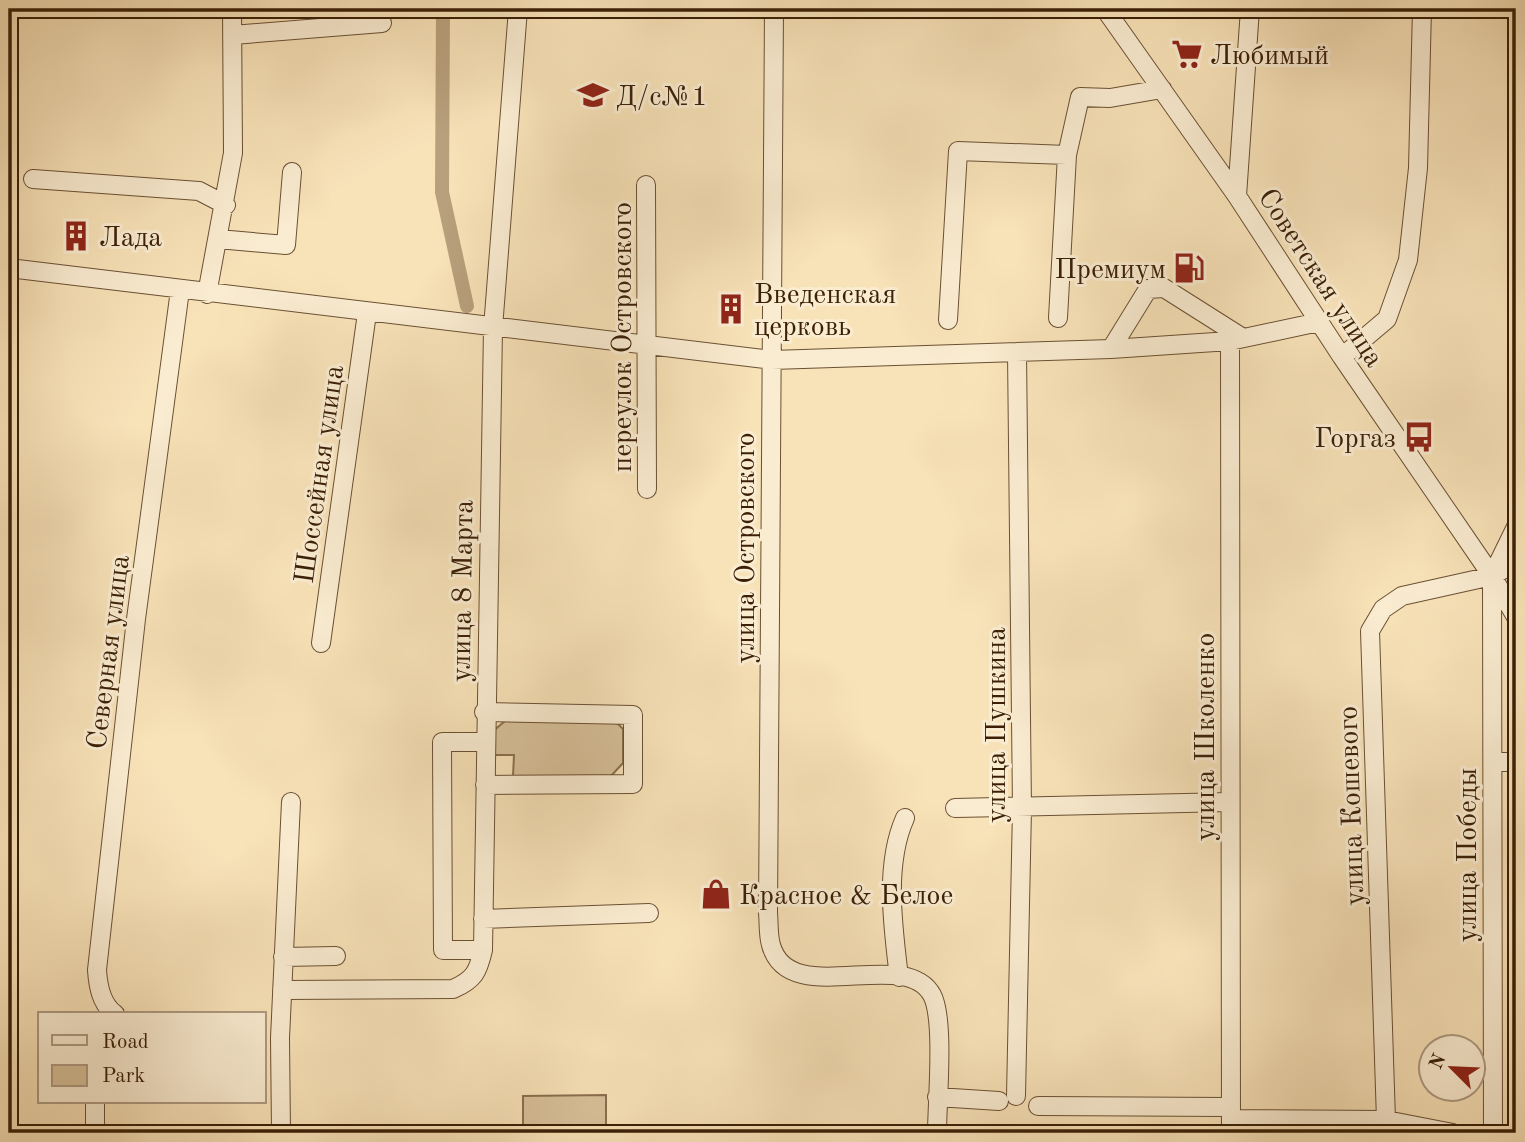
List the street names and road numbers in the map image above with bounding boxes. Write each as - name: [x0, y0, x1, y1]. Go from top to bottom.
- street label: Советская улица: [1252, 184, 1387, 373]
- street label: переулок Островского: [610, 202, 638, 472]
- street label: Шоссейная улица: [292, 363, 350, 585]
- street label: улица Островского: [733, 432, 761, 664]
- street label: улица 8 Марта: [448, 499, 480, 682]
- street label: Северная улица: [84, 553, 136, 751]
- street label: улица Пушкина: [984, 627, 1012, 823]
- street label: улица Школенко: [1193, 633, 1221, 841]
- street label: улица Кошевого: [1336, 706, 1370, 906]
- street label: улица Победы: [1455, 768, 1483, 942]

